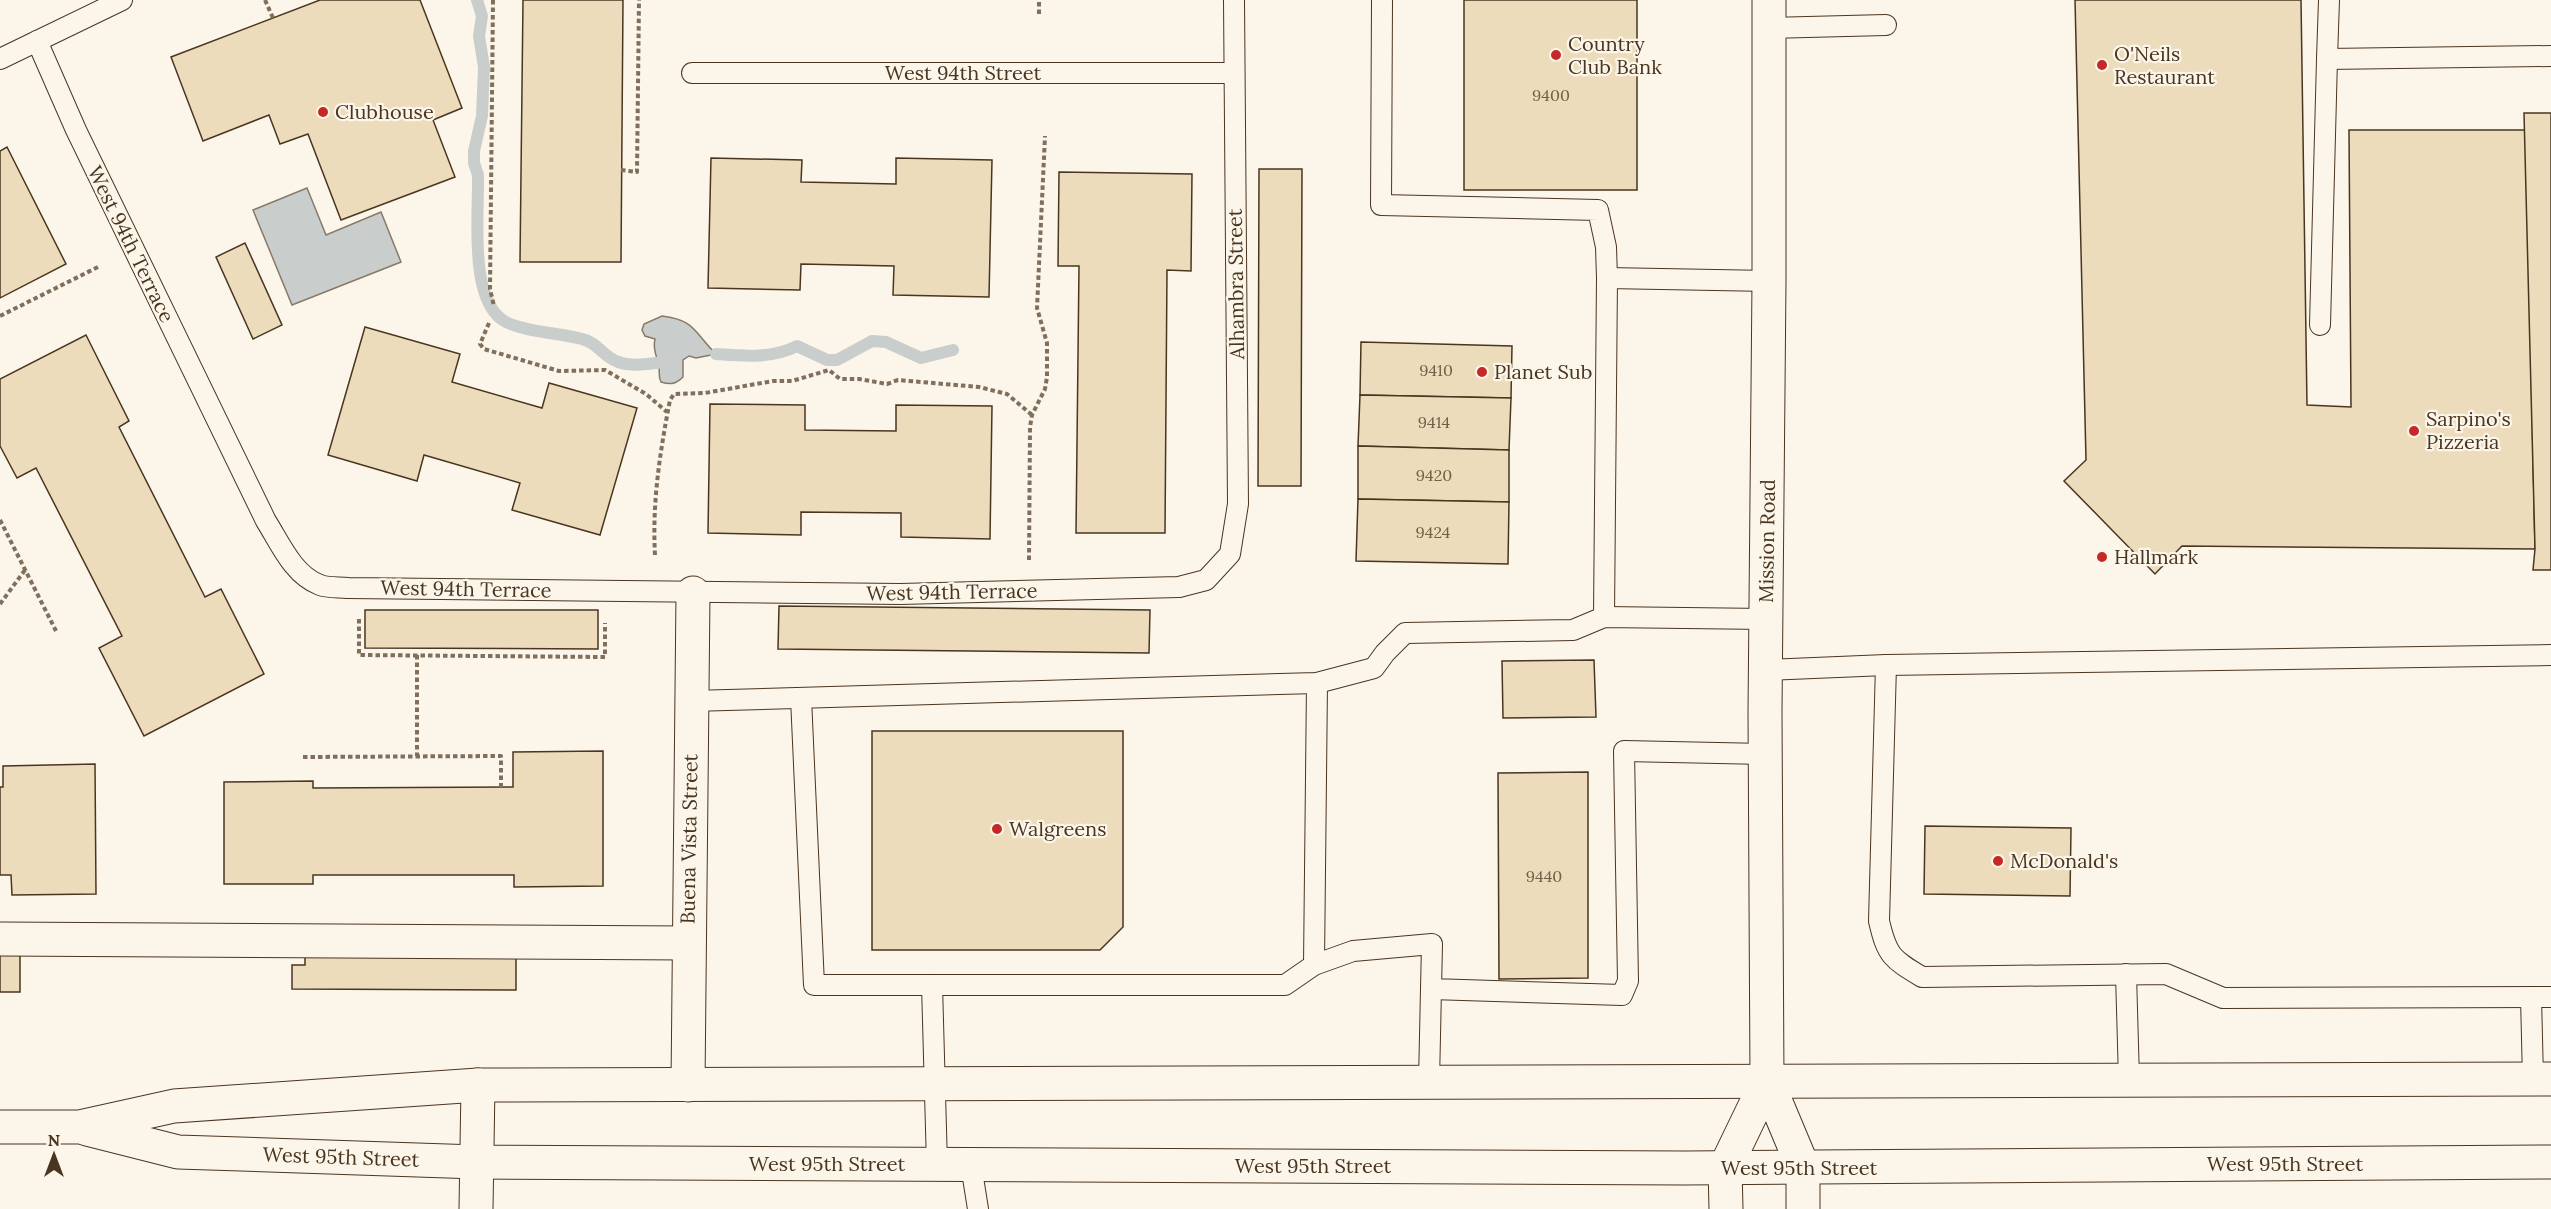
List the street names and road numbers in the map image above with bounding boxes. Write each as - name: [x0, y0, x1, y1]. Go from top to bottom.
- street label: West 94th Street: [885, 60, 1041, 85]
- street label: West 94th Terrace: [83, 161, 180, 326]
- street label: Alhambra Street: [1222, 208, 1249, 361]
- street label: Mission Road: [1753, 479, 1780, 603]
- street label: West 94th Terrace: [380, 575, 552, 602]
- street label: West 94th Terrace: [866, 578, 1038, 605]
- street label: Buena Vista Street: [675, 753, 702, 924]
- street label: West 95th Street: [262, 1141, 420, 1172]
- street label: West 95th Street: [749, 1151, 905, 1176]
- street label: West 95th Street: [2207, 1151, 2363, 1176]
- street label: West 95th Street: [1235, 1153, 1391, 1178]
- street label: West 95th Street: [1721, 1155, 1877, 1180]

